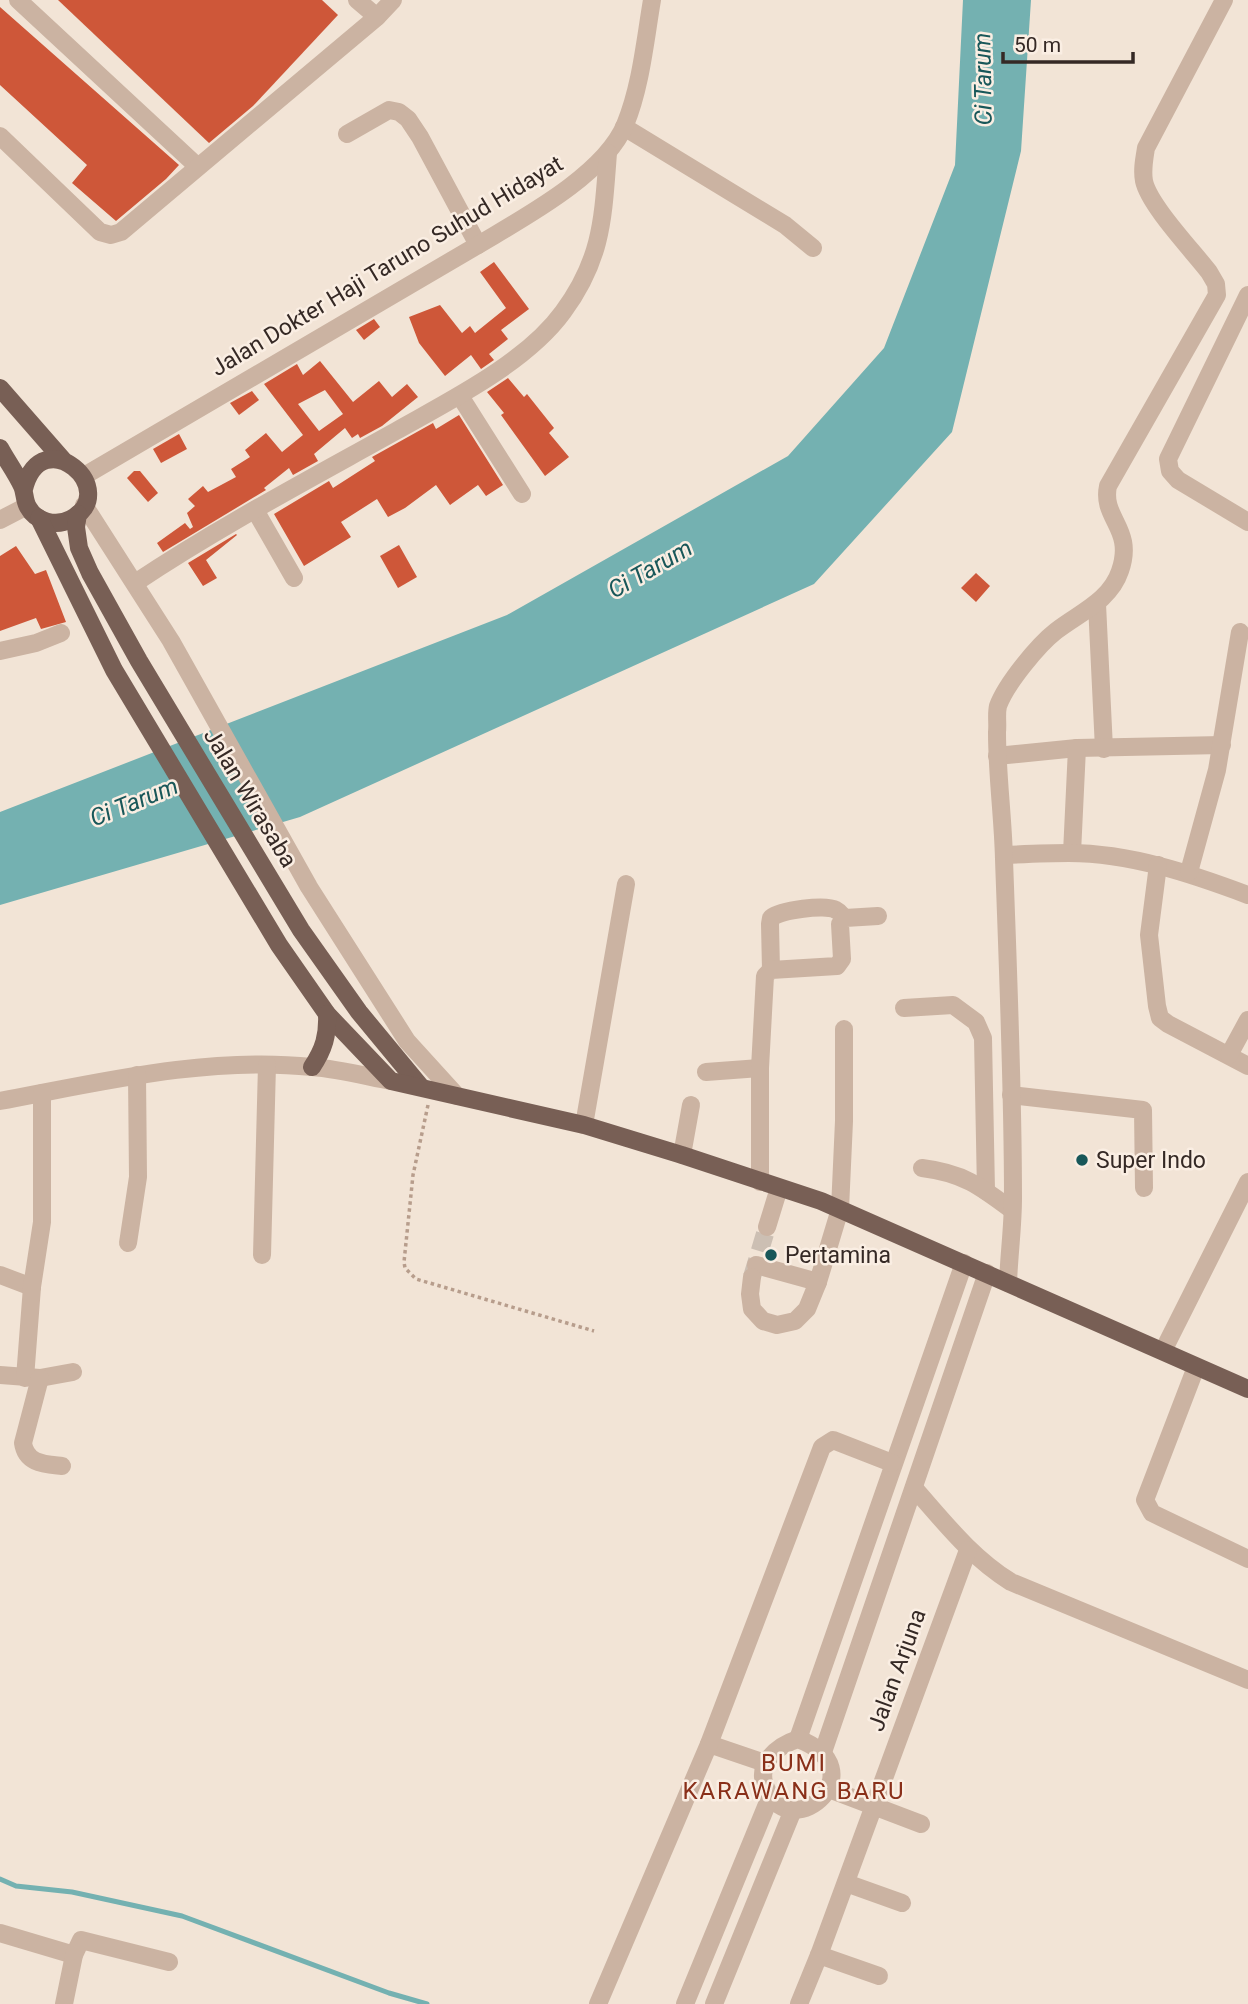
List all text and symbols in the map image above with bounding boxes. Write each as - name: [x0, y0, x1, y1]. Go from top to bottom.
- scale bar: [1003, 21, 1132, 65]
- water label: Ci Tarum: [968, 32, 998, 126]
- text: 50 m: [1014, 33, 1061, 57]
- street label: Jalan Dokter Haji Taruno Suhud Hidayat: [206, 150, 568, 382]
- water label: Ci Tarum: [603, 534, 697, 604]
- street label: Jalan Wirasaba: [198, 724, 302, 872]
- water label: Ci Tarum: [86, 772, 182, 832]
- place label: Super Indo: [1096, 1147, 1206, 1174]
- marker: Super Indo: [1074, 1152, 1090, 1168]
- place label: Pertamina: [785, 1242, 891, 1269]
- marker: Pertamina: [763, 1247, 779, 1263]
- street label: Jalan Arjuna: [862, 1605, 932, 1735]
- district label: BUMI KARAWANG BARU: [682, 1749, 906, 1805]

